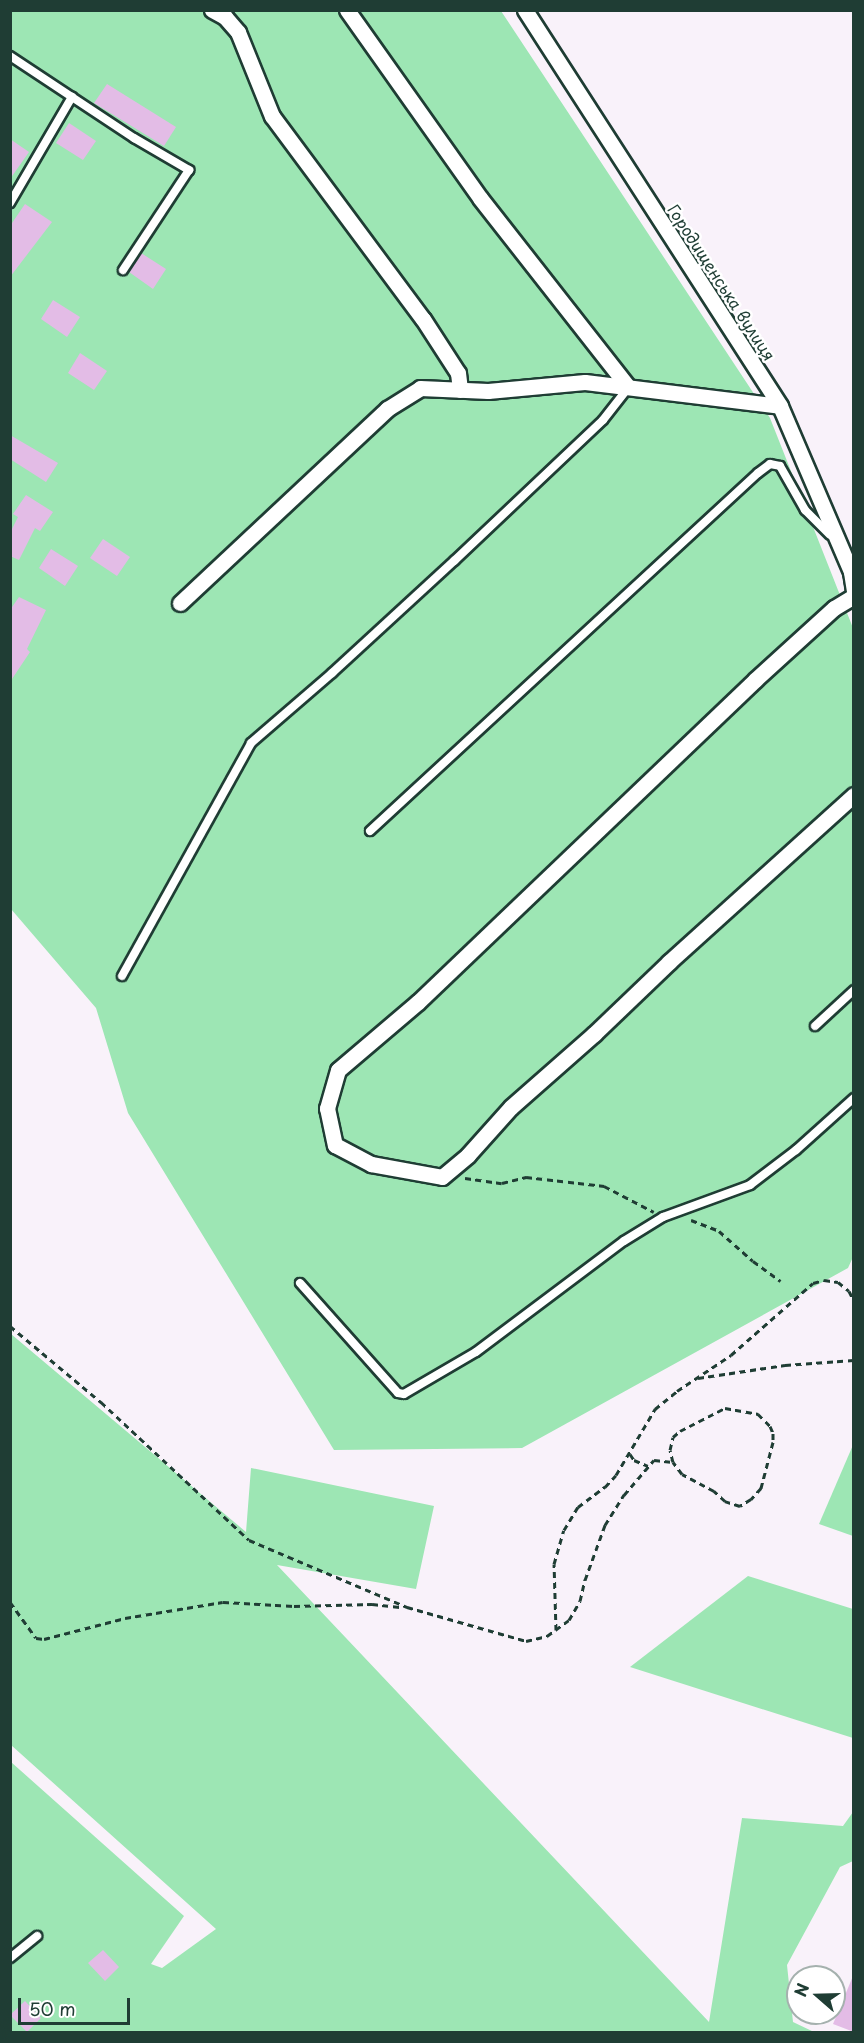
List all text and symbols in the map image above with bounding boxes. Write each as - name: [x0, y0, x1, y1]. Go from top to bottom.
- street label: Городищенська вулиця: [664, 200, 780, 364]
- north arrow: [786, 1965, 846, 2025]
- text: N: [788, 1979, 814, 2000]
- scale bar: [21, 1986, 134, 2024]
- text: 50 m: [29, 1995, 76, 2022]

